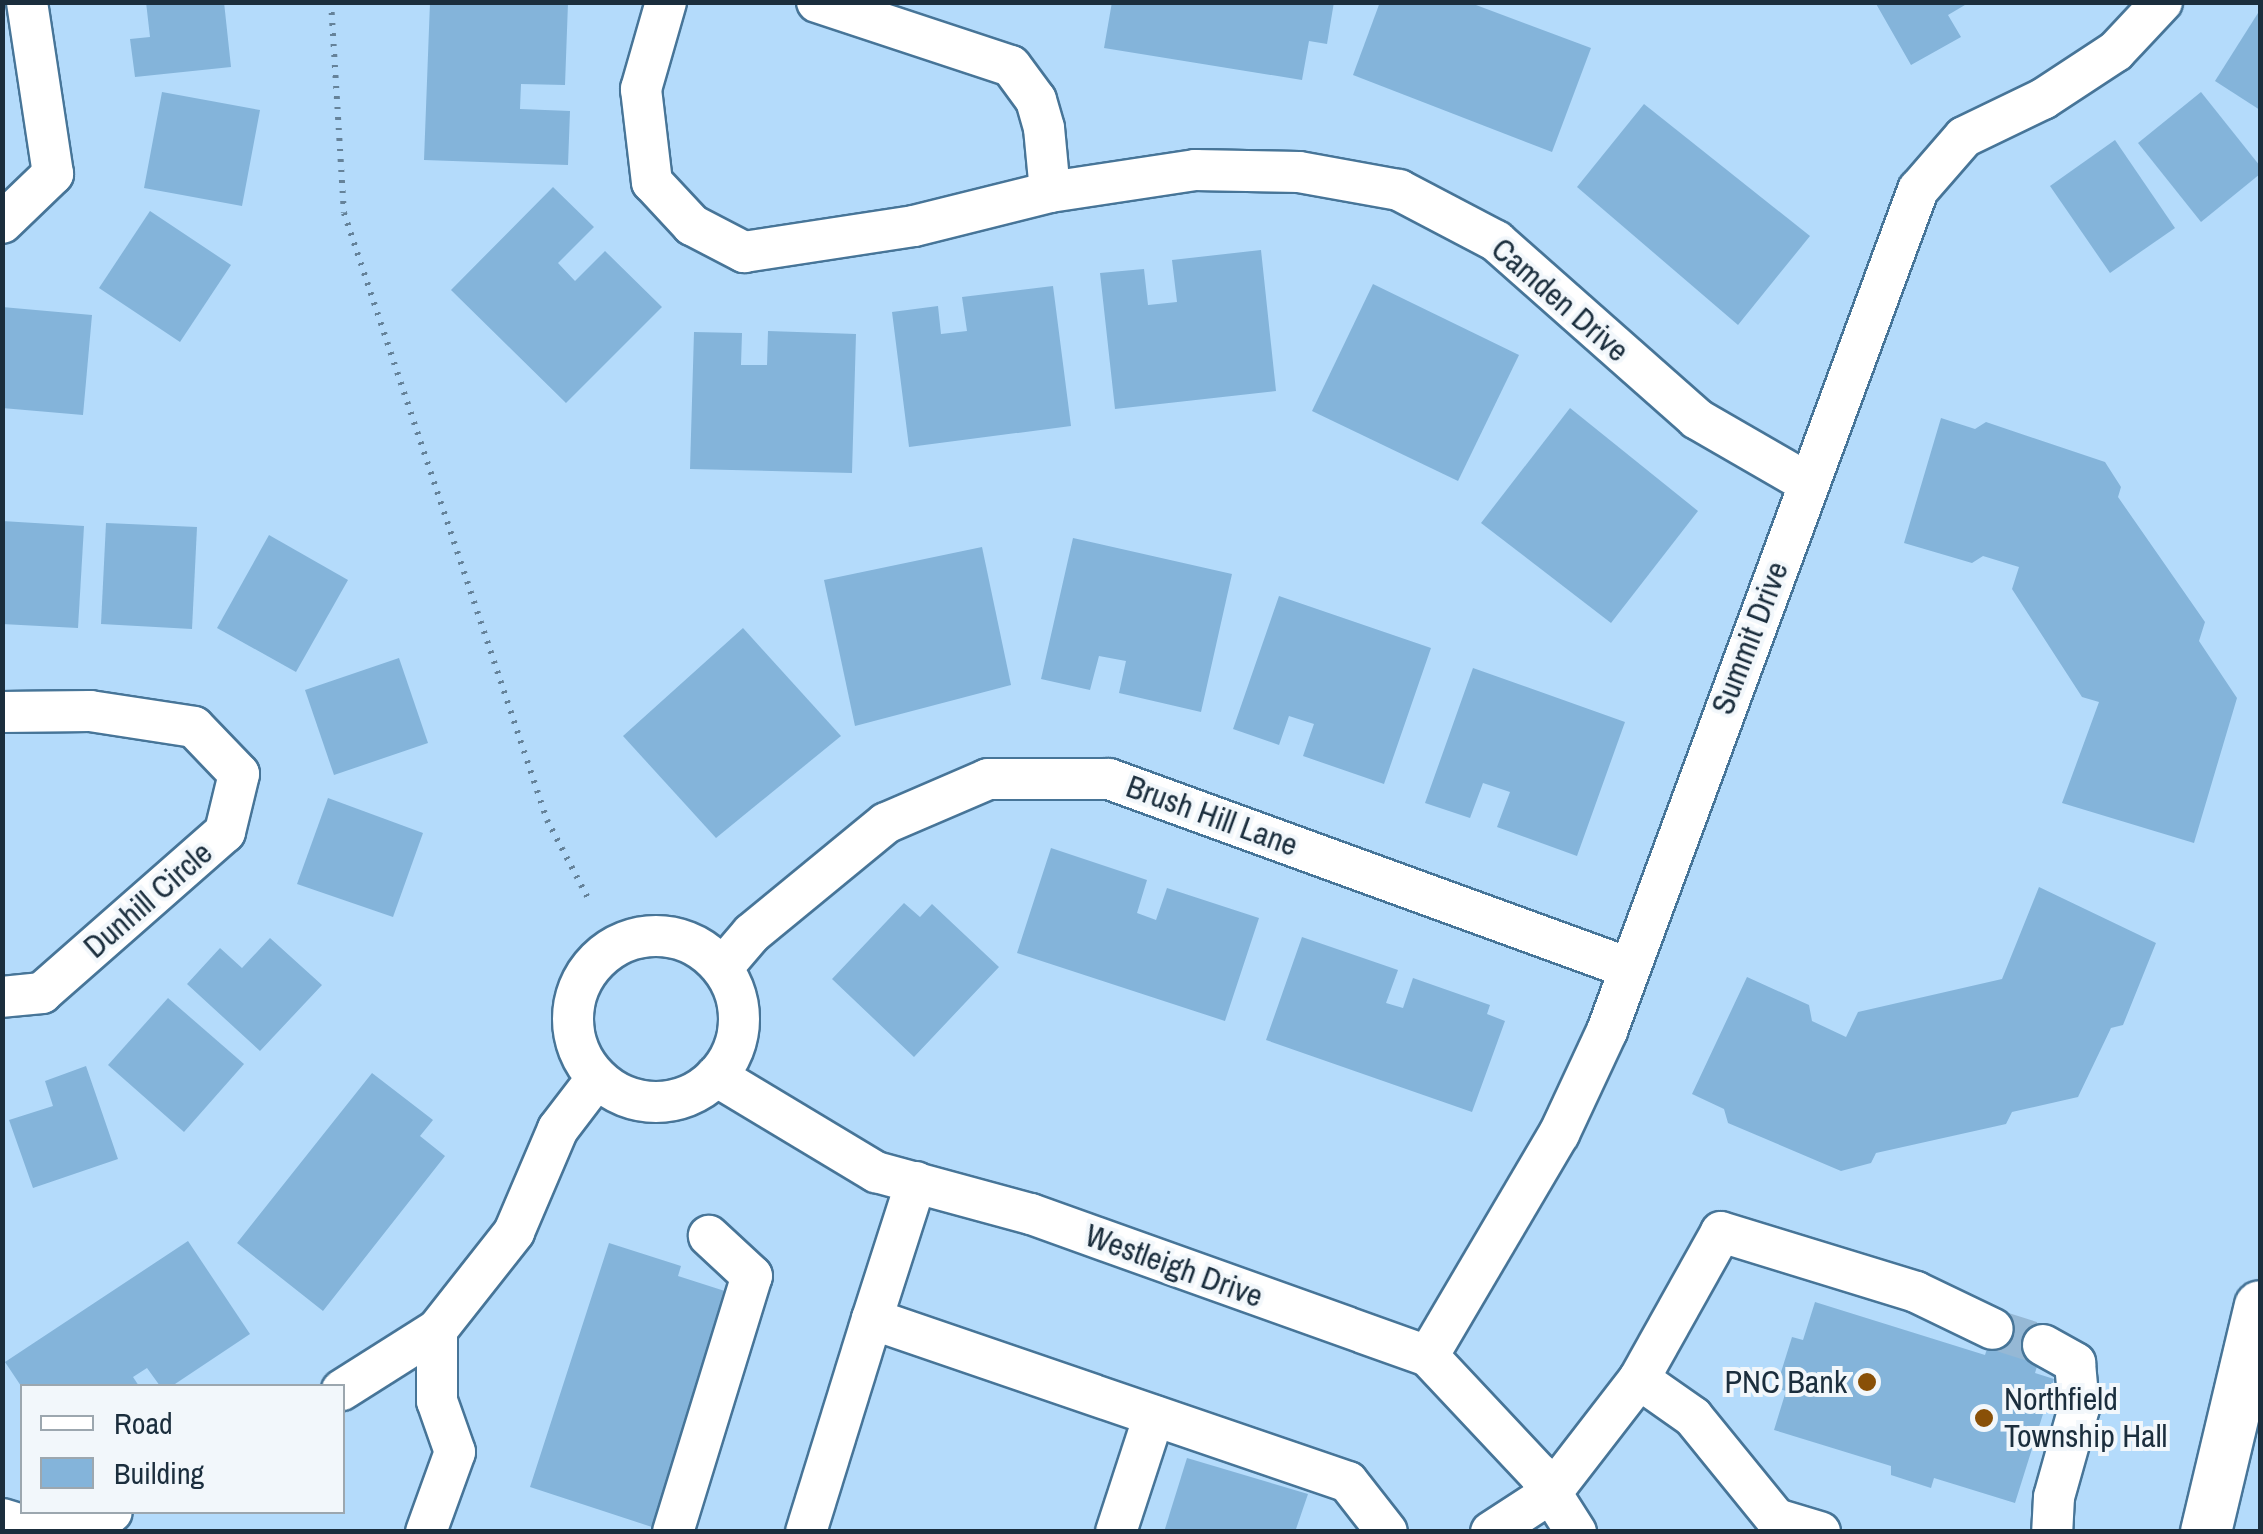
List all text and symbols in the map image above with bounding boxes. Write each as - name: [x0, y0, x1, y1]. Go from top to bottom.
- street label: Camden Drive: [1484, 230, 1636, 370]
- street label: Summit Drive: [1703, 556, 1797, 720]
- street label: Brush Hill Lane: [1121, 767, 1303, 865]
- street label: Dunhill Circle: [76, 834, 220, 966]
- street label: Westleigh Drive: [1080, 1216, 1268, 1316]
- place label: PNC Bank: [1725, 1363, 1847, 1401]
- marker: PNC Bank: [1856, 1371, 1878, 1393]
- place label: Northfield Township Hall: [2004, 1381, 2167, 1456]
- legend: [20, 1384, 345, 1514]
- text: Road: [114, 1403, 173, 1443]
- marker: Northfield Township Hall: [1973, 1407, 1995, 1429]
- text: Building: [114, 1453, 204, 1493]

